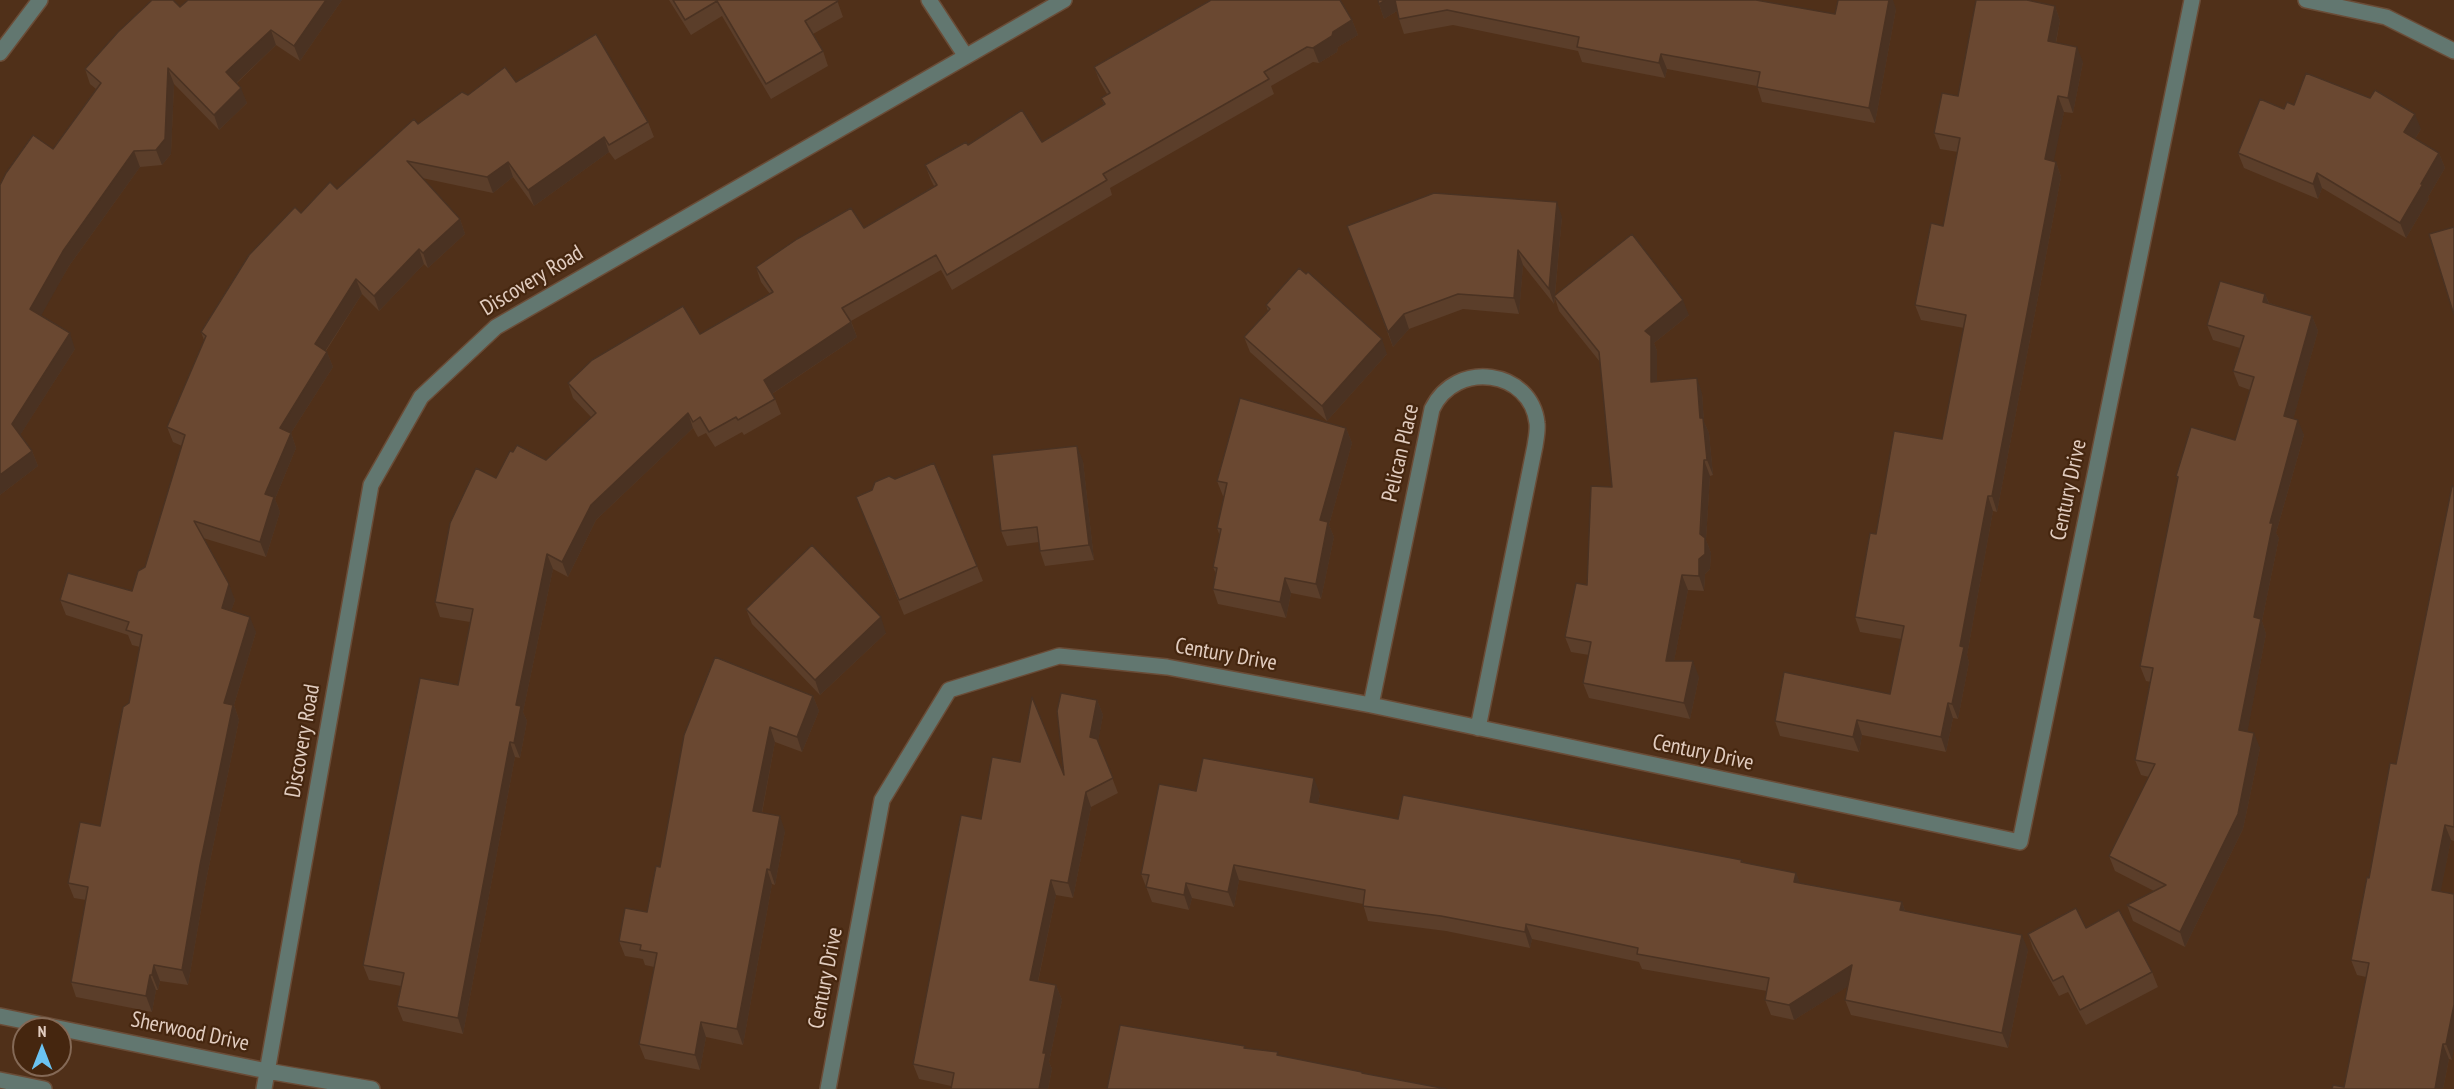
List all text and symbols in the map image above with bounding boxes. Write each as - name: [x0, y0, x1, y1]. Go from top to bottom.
- street label: Discovery Road: [476, 240, 588, 322]
- street label: Pelican Place: [1377, 401, 1425, 505]
- street label: Century Drive: [2045, 437, 2093, 543]
- street label: Century Drive: [1173, 633, 1279, 677]
- street label: Discovery Road: [280, 682, 326, 800]
- street label: Century Drive: [1650, 729, 1756, 777]
- street label: Century Drive: [803, 925, 849, 1031]
- street label: Sherwood Drive: [128, 1007, 252, 1057]
- north arrow: [12, 1017, 72, 1077]
- text: N: [38, 1021, 46, 1041]

